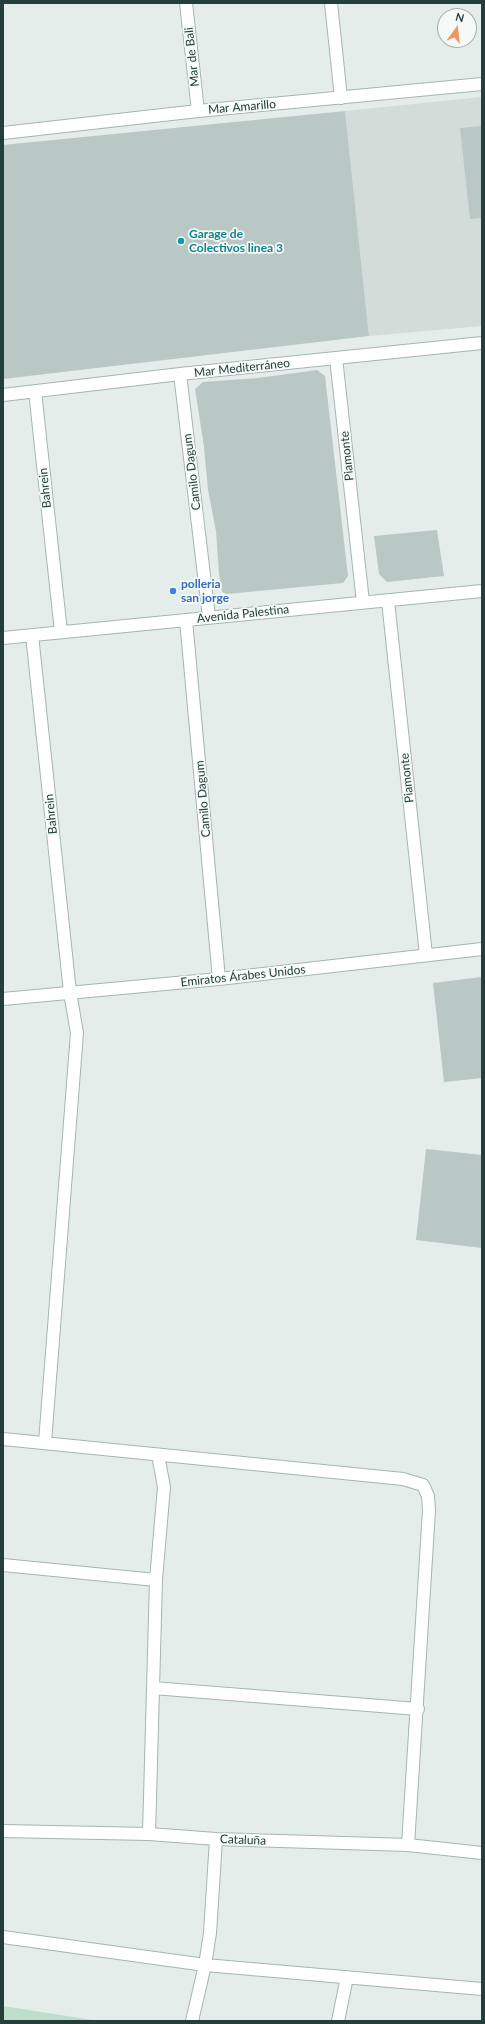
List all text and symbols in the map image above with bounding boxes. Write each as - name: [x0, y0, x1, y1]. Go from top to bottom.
- north arrow: [437, 8, 477, 48]
- text: N: [454, 10, 466, 24]
- street label: Mar de Bali: [182, 26, 202, 88]
- street label: Mar Amarillo: [207, 97, 277, 117]
- place label: Garage de Colectivos linea 3: [189, 227, 283, 255]
- marker: Garage de Colectivos linea 3: [176, 236, 186, 246]
- street label: Mar Mediterráneo: [193, 356, 291, 380]
- street label: Piamonte: [337, 430, 357, 482]
- street label: Camilo Dagum: [180, 433, 204, 511]
- street label: Bahrein: [36, 467, 54, 509]
- place label: polleria san jorge: [181, 577, 229, 605]
- marker: polleria san jorge: [168, 586, 178, 596]
- street label: Avenida Palestina: [196, 602, 290, 626]
- street label: Piamonte: [397, 752, 417, 804]
- street label: Camilo Dagum: [192, 760, 214, 838]
- street label: Bahrein: [42, 793, 60, 835]
- street label: Emiratos Árabes Unidos: [180, 962, 306, 990]
- street label: Cataluña: [220, 1832, 266, 1848]

